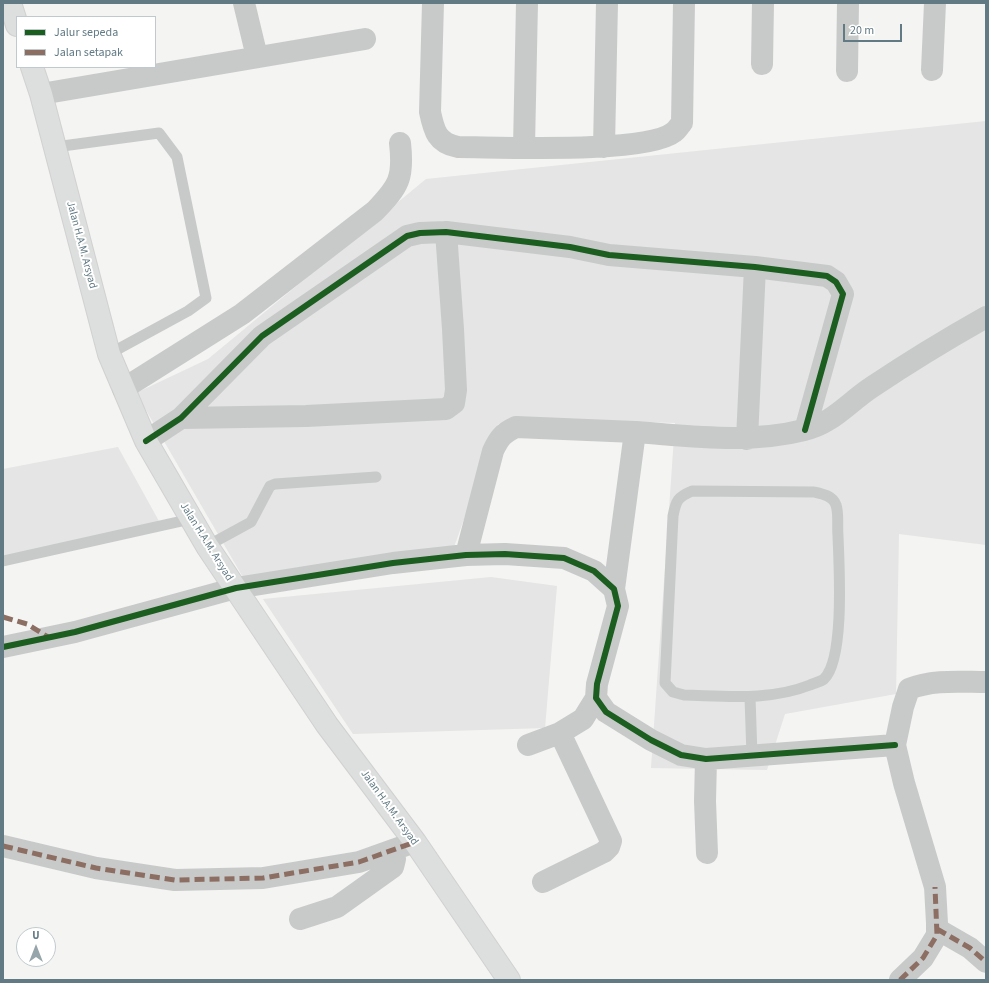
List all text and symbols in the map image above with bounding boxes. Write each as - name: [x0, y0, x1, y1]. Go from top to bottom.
- legend: [16, 16, 156, 68]
- scale bar: [845, 16, 904, 42]
- text: 20 m: [850, 22, 874, 39]
- text: Jalur sepeda: [54, 24, 118, 41]
- text: Jalan setapak: [54, 44, 123, 61]
- street label: Jalan H.A.M. Arsyad: [63, 200, 99, 290]
- street label: Jalan H.A.M. Arsyad: [177, 500, 235, 584]
- street label: Jalan H.A.M. Arsyad: [357, 768, 421, 848]
- north arrow: [16, 927, 56, 967]
- text: U: [32, 928, 40, 943]

